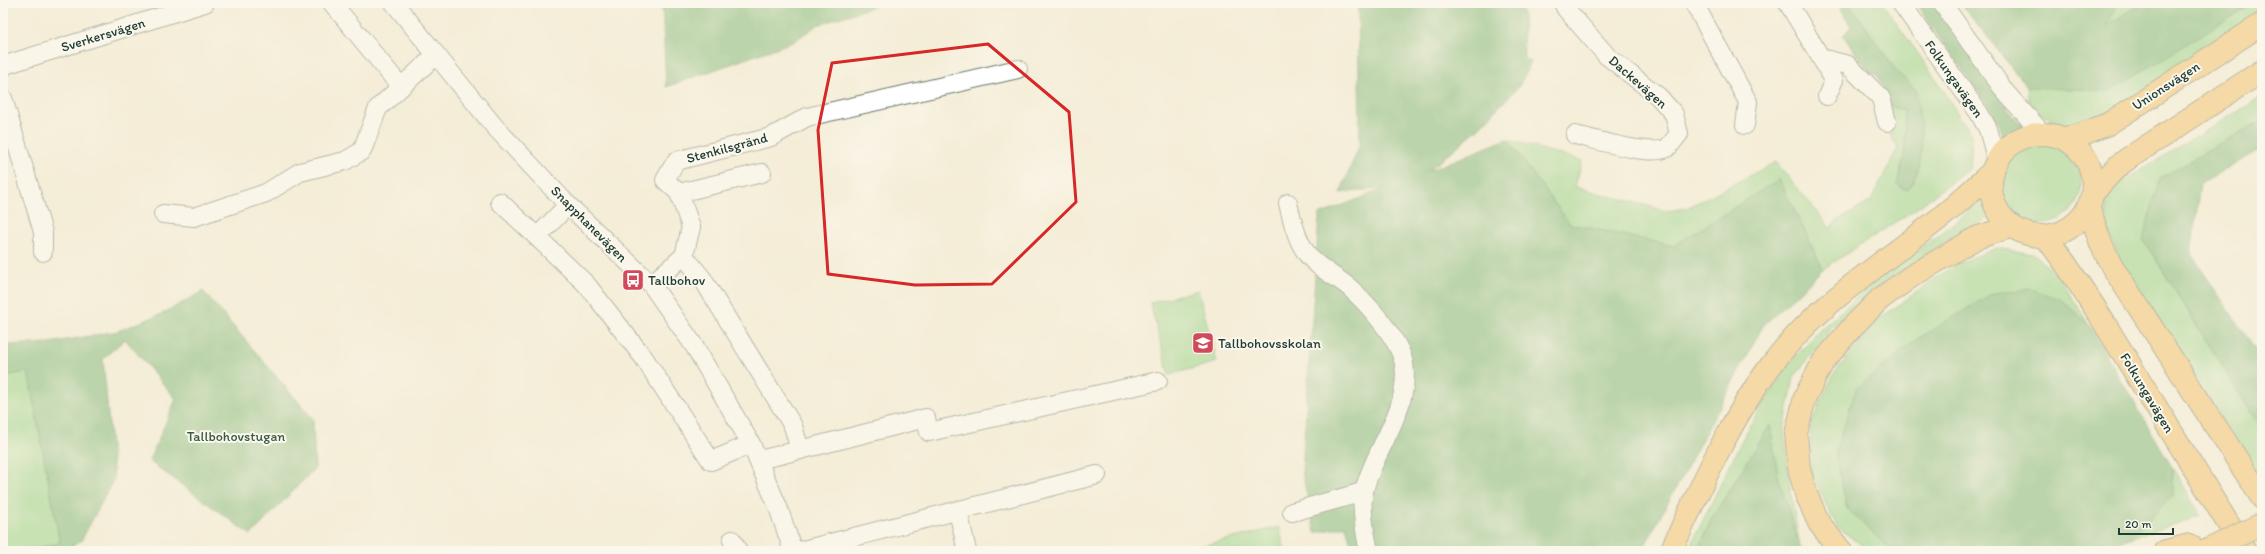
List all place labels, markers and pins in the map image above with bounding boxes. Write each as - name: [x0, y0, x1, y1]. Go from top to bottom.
- bus stop icon: Tallbohov: [620, 267, 646, 293]
- place label: Tallbohov: [648, 272, 706, 289]
- school or university icon: Tallbohovsskolan: [1190, 330, 1216, 356]
- place label: Tallbohovsskolan: [1218, 335, 1321, 352]

